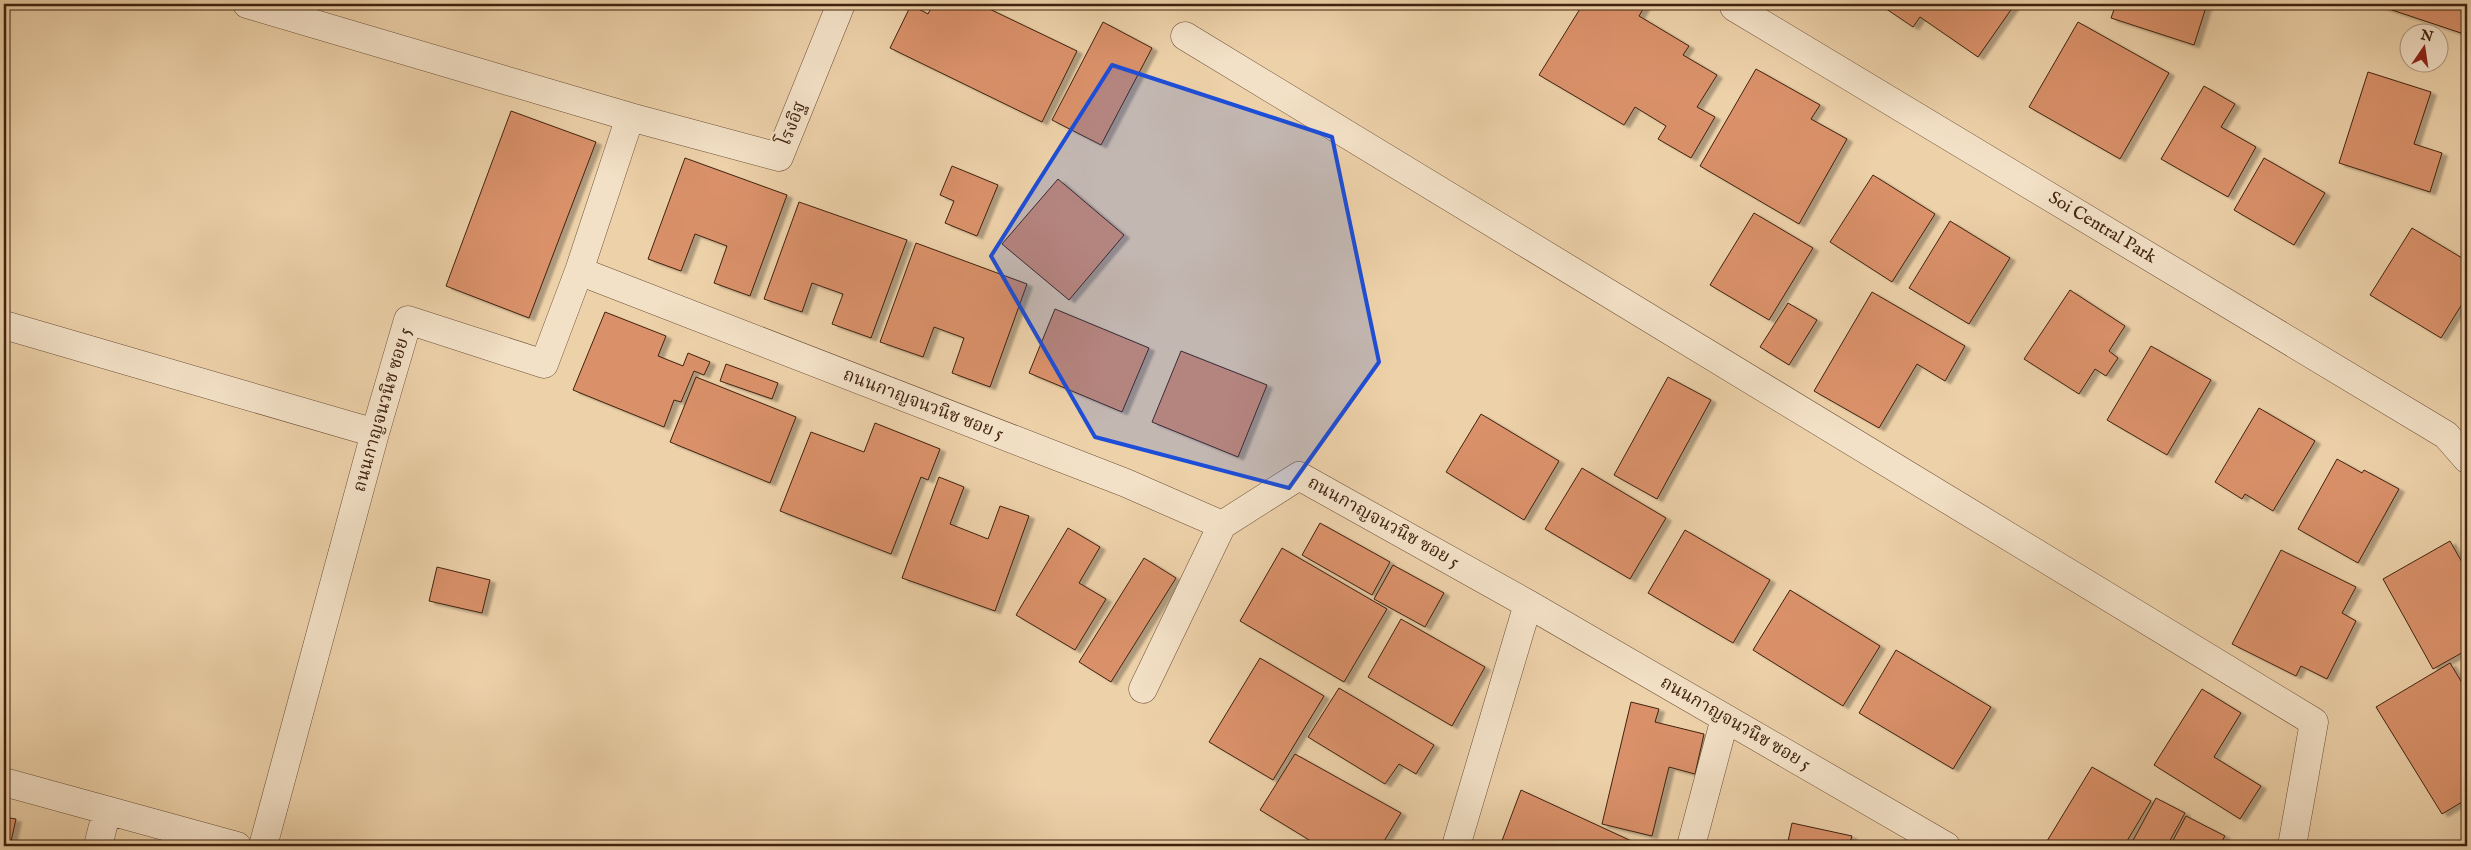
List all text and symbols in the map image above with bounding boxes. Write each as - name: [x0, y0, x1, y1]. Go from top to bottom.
- north arrow: [2398, 22, 2448, 72]
- text: N: [2418, 26, 2435, 46]
- street label: โรงอิฐ: [771, 97, 812, 150]
- street label: Soi Central Park: [2044, 187, 2160, 269]
- street label: ถนนกาญจนวนิช ซอย 5: [349, 325, 418, 495]
- street label: ถนนกาญจนวนิช ซอย 5: [840, 364, 1007, 446]
- street label: ถนนกาญจนวนิช ซอย 5: [1303, 472, 1463, 574]
- street label: ถนนกาญจนวนิช ซอย 5: [1656, 672, 1815, 777]

